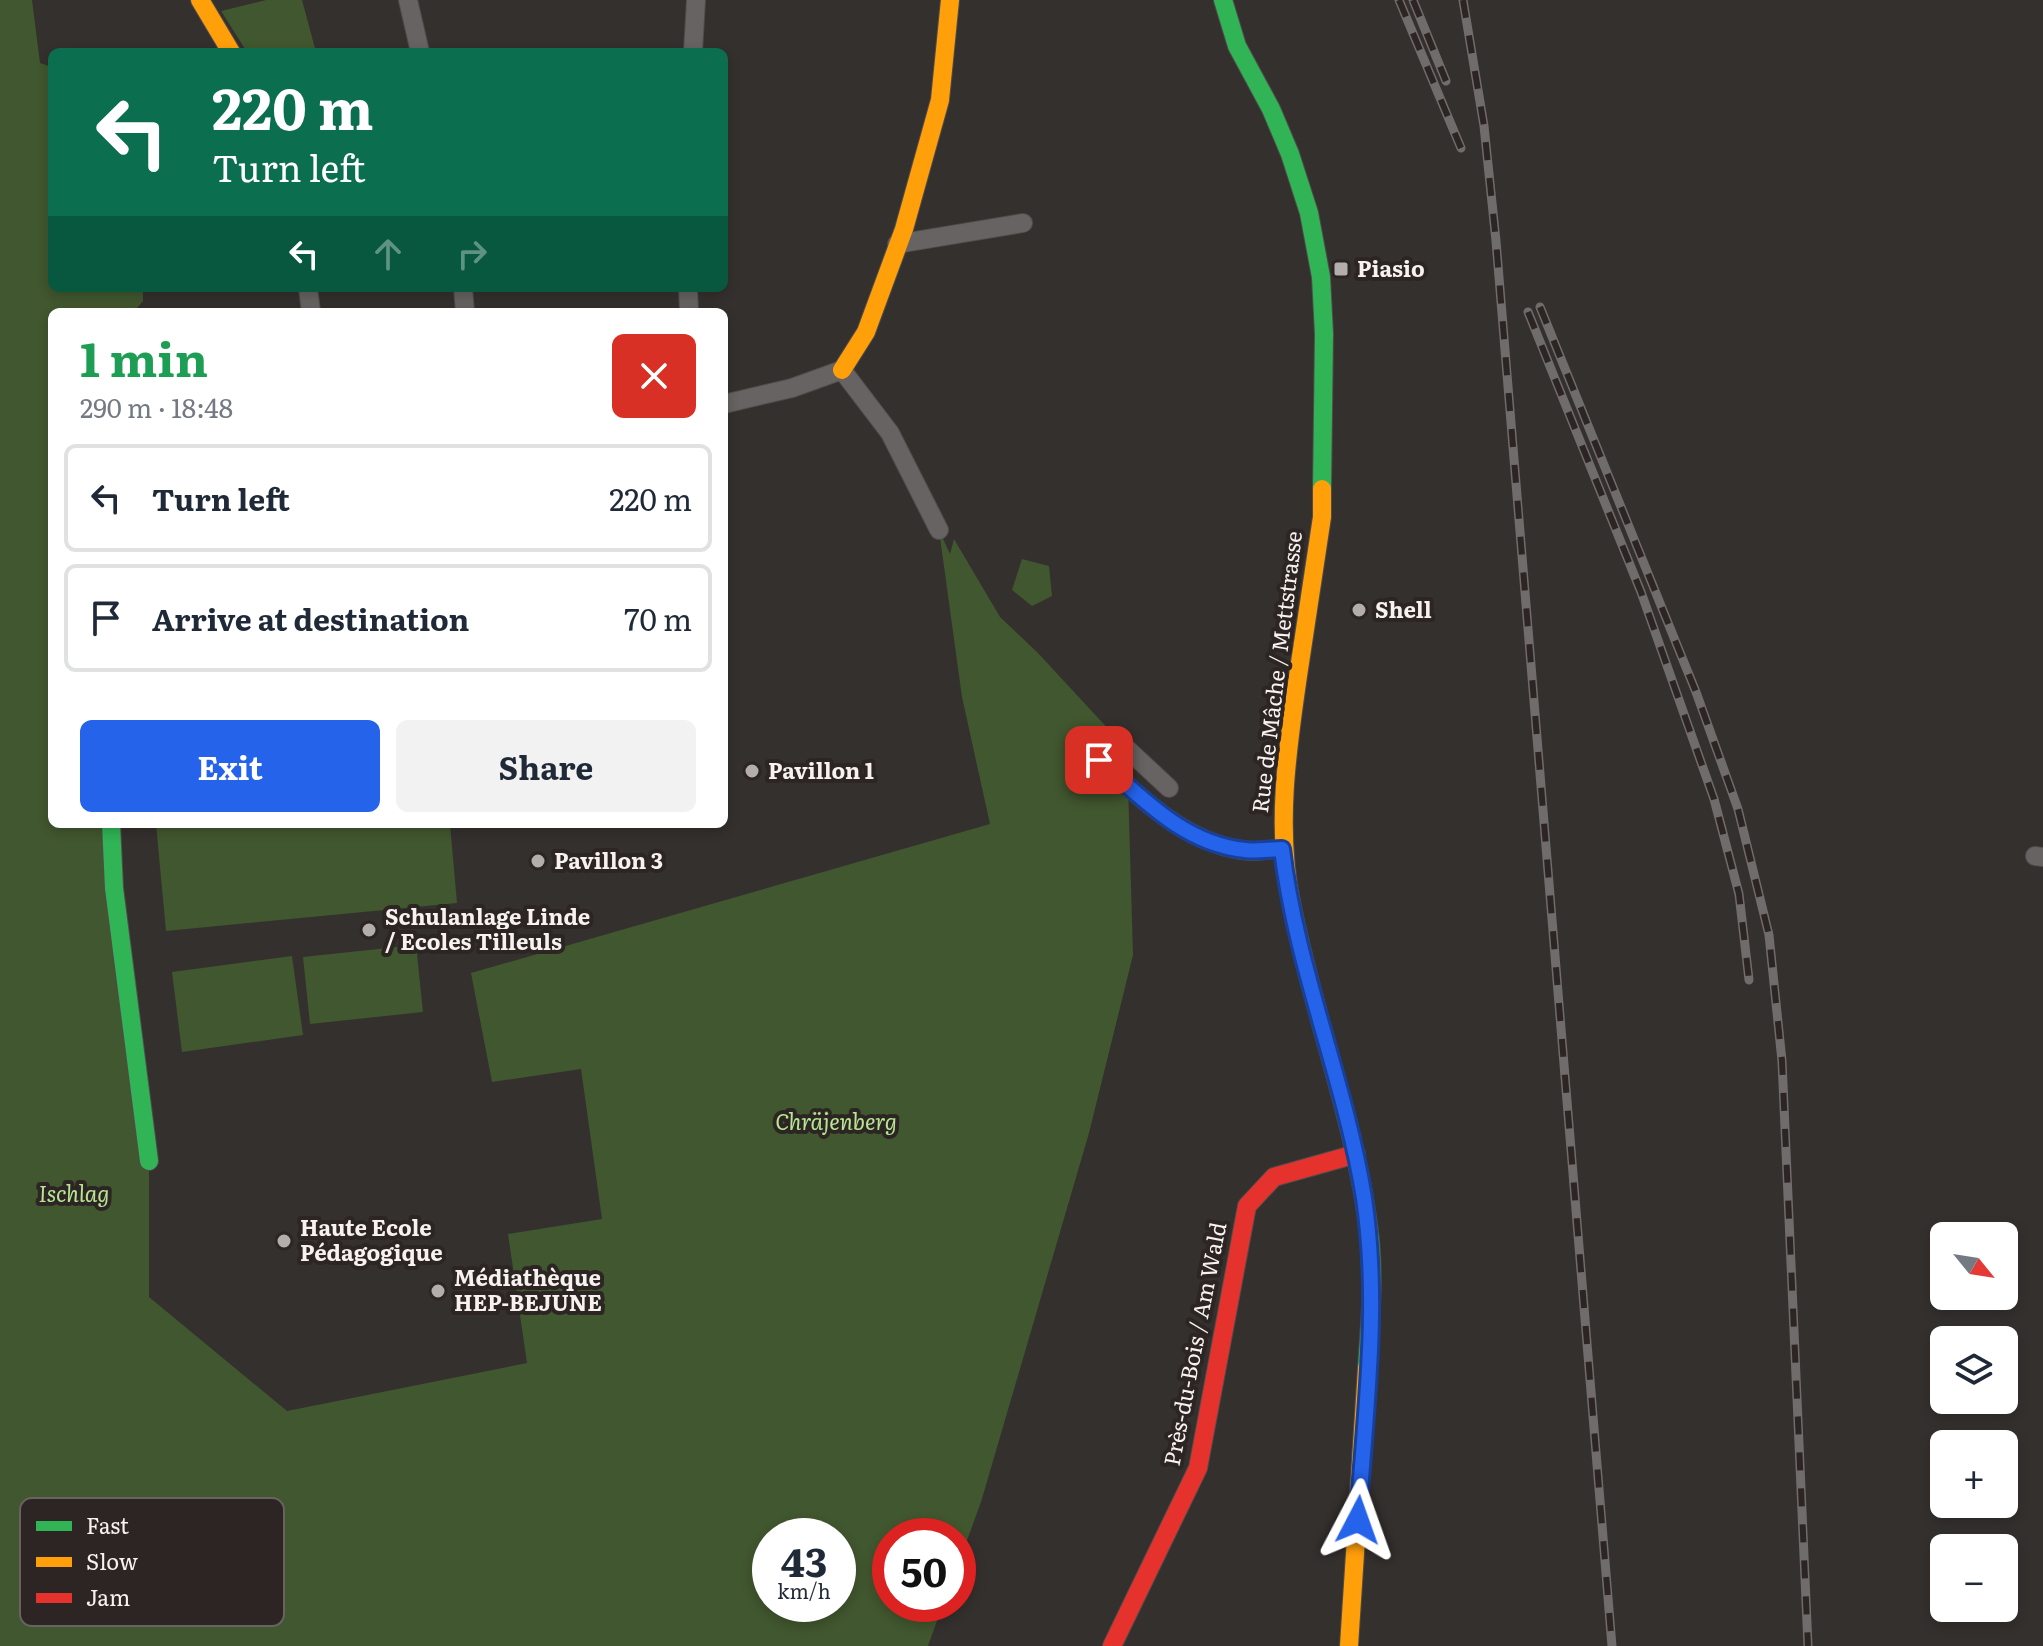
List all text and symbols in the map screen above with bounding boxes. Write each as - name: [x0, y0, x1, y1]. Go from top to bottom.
- text: 220 m: [212, 64, 374, 147]
- icon: left: [80, 80, 184, 184]
- text: Turn left: [212, 140, 366, 193]
- icon: left: [282, 232, 326, 276]
- icon: ahead: [366, 232, 410, 276]
- icon: right: [450, 232, 494, 276]
- place label: Piasio: [1357, 251, 1425, 284]
- marker: Piasio: [1332, 260, 1350, 278]
- text: 1 min: [80, 321, 208, 392]
- button: close: [612, 334, 696, 418]
- text: 290 m · 18:48: [80, 387, 233, 426]
- icon: left: [84, 476, 128, 520]
- text: Turn left: [152, 476, 290, 520]
- text: 220 m: [609, 476, 692, 520]
- street label: Rue de Mâche / Mettstrasse: [1242, 529, 1309, 815]
- place label: Shell: [1375, 592, 1432, 625]
- icon: arrive: [84, 596, 128, 640]
- text: Arrive at destination: [152, 596, 469, 640]
- text: 70 m: [624, 596, 692, 640]
- marker: Shell: [1350, 601, 1368, 619]
- button: Exit: [80, 720, 380, 812]
- button: Share: [396, 720, 696, 812]
- pin: [1065, 726, 1133, 794]
- icon: arrive: [1077, 738, 1121, 782]
- place label: Pavillon 1: [768, 753, 874, 786]
- marker: Pavillon 1: [743, 762, 761, 780]
- place label: Pavillon 3: [554, 843, 663, 876]
- marker: Pavillon 3: [529, 852, 547, 870]
- place label: Schulanlage Linde / Ecoles Tilleuls: [385, 899, 590, 957]
- marker: Schulanlage Linde / Ecoles Tilleuls: [360, 921, 378, 939]
- park label: Chräjenberg: [775, 1104, 897, 1137]
- park label: Ischlag: [39, 1176, 109, 1209]
- place label: Haute Ecole Pédagogique: [300, 1210, 443, 1268]
- street label: Près-du-Bois / Am Wald: [1154, 1219, 1233, 1468]
- north arrow: [1930, 1222, 2018, 1310]
- map controls: [1930, 1222, 2018, 1622]
- marker: Haute Ecole Pédagogique: [275, 1232, 293, 1250]
- place label: Médiathèque HEP-BEJUNE: [454, 1260, 602, 1318]
- marker: Médiathèque HEP-BEJUNE: [429, 1282, 447, 1300]
- button: layers: [1930, 1326, 2018, 1414]
- button: +: [1930, 1430, 2018, 1518]
- position arrow: [1316, 1478, 1400, 1562]
- legend: [20, 1498, 284, 1626]
- text: Fast: [86, 1508, 129, 1541]
- speed limit sign: 50: [872, 1518, 976, 1622]
- text: 43: [781, 1530, 827, 1589]
- button: −: [1930, 1534, 2018, 1622]
- text: Slow: [86, 1544, 138, 1577]
- text: km/h: [777, 1575, 831, 1605]
- text: Jam: [86, 1580, 130, 1613]

